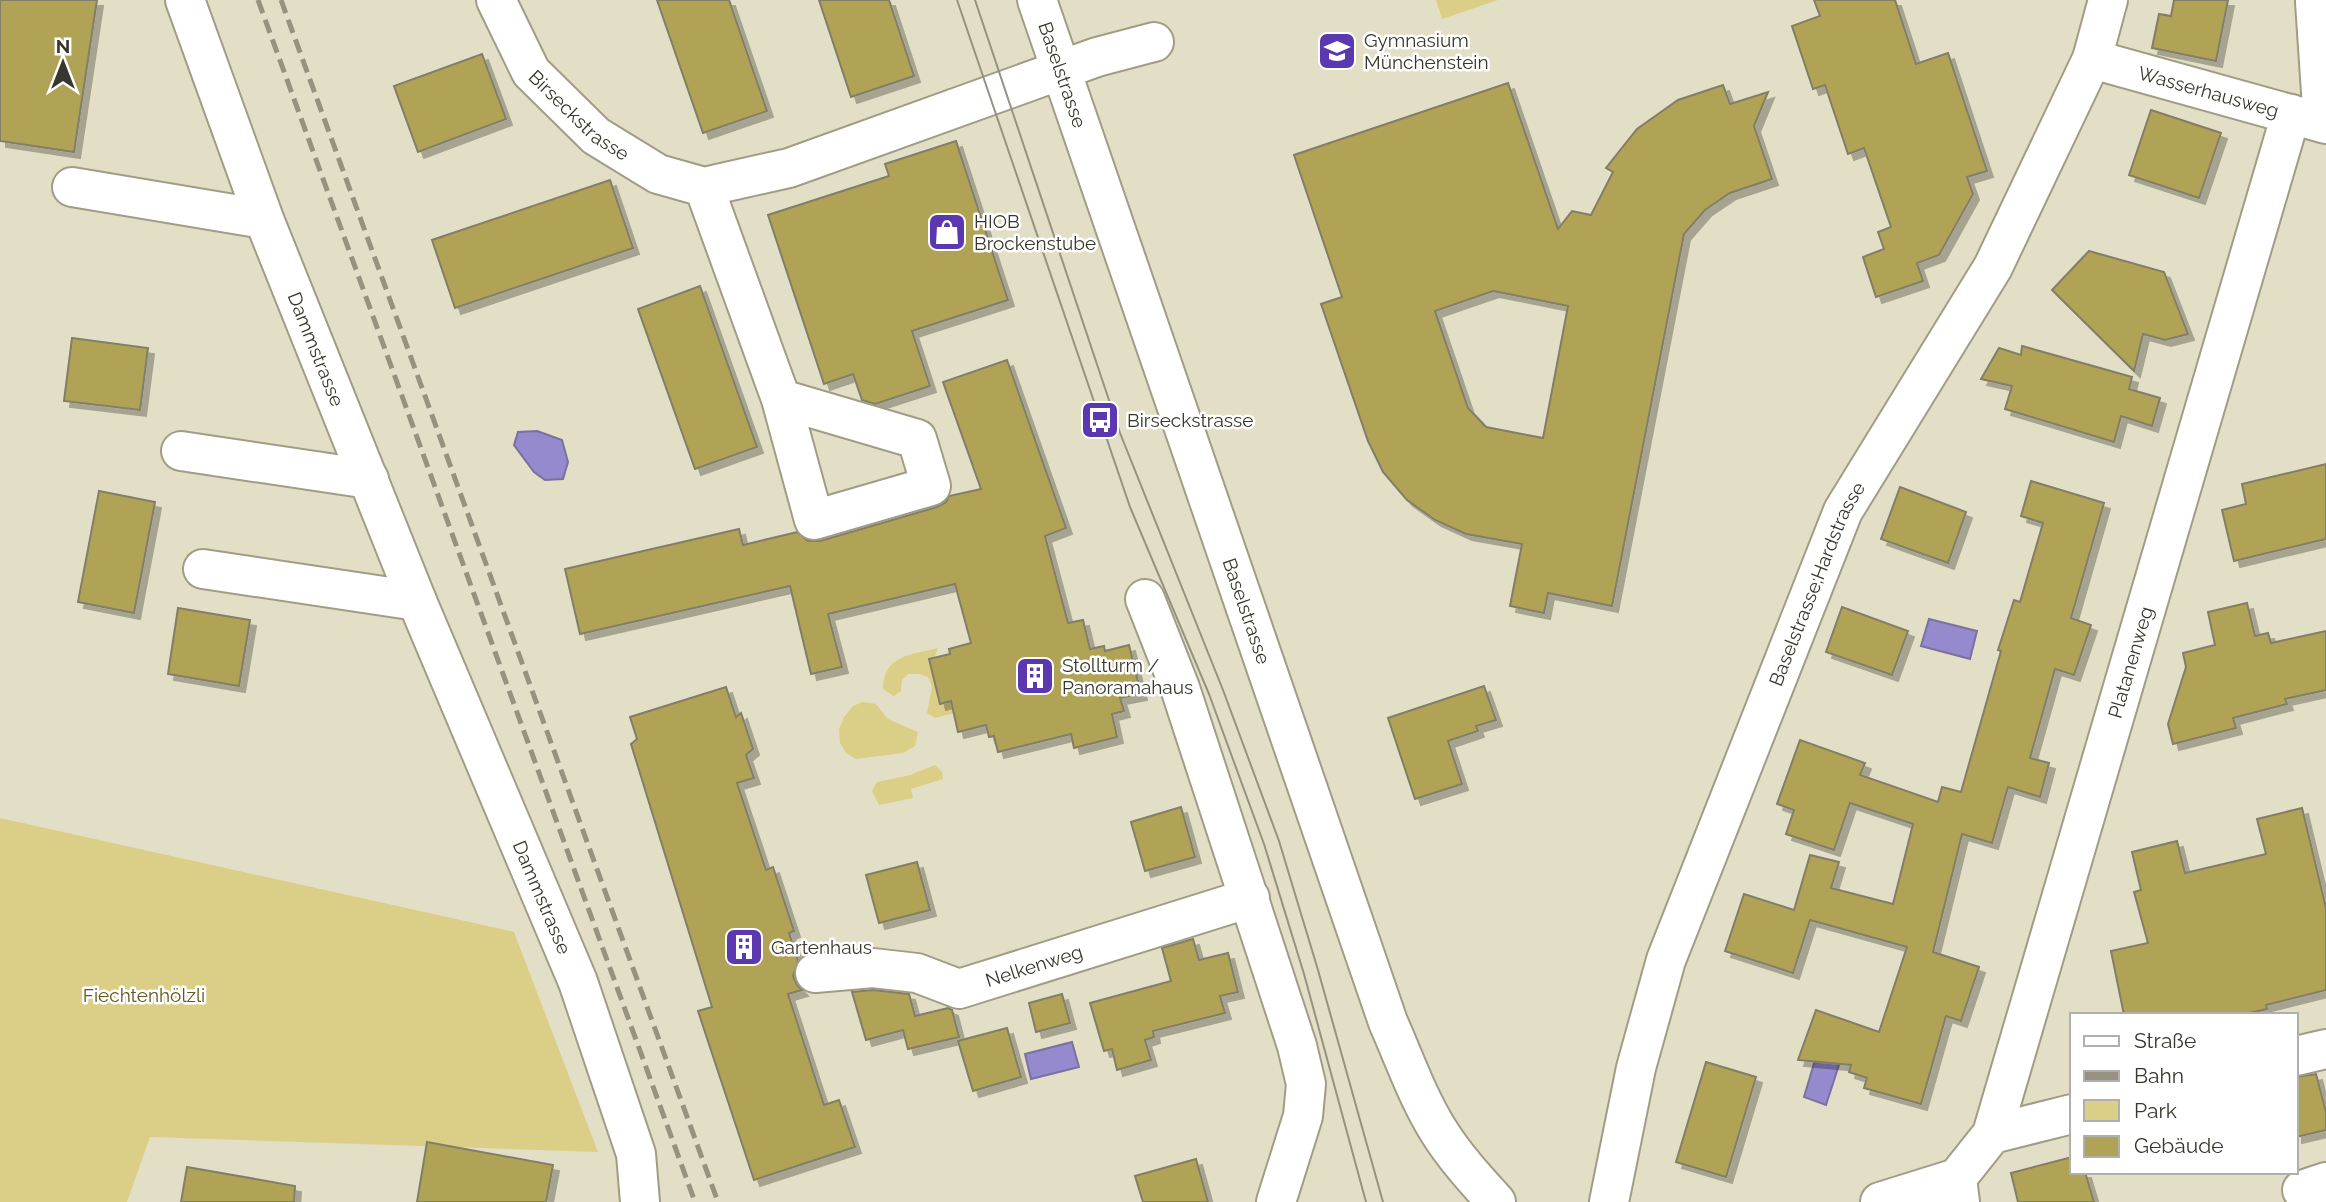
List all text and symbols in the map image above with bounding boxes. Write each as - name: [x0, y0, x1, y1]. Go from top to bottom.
- street label: Baselstrasse: [1034, 19, 1091, 131]
- north arrow: [28, 28, 98, 98]
- place label: Gymnasium Münchenstein: [1364, 29, 1489, 73]
- school or university icon: Gymnasium Münchenstein: [1316, 30, 1358, 72]
- text: N: [56, 35, 70, 57]
- street label: Wasserhausweg: [2136, 61, 2281, 121]
- street label: Birseckstrasse: [525, 65, 633, 165]
- place label: HIOB Brockenstube: [974, 210, 1096, 254]
- shop icon: HIOB Brockenstube: [926, 211, 968, 253]
- street label: Dammstrasse: [283, 289, 349, 409]
- bus stop icon: Birseckstrasse: [1079, 399, 1121, 441]
- place label: Birseckstrasse: [1127, 409, 1253, 431]
- street label: Baselstrasse;Hardstrasse: [1764, 478, 1869, 689]
- street label: Baselstrasse: [1218, 555, 1275, 667]
- street label: Platanenweg: [2104, 604, 2157, 721]
- place label: Stollturm / Panoramahaus: [1062, 654, 1193, 698]
- building icon: Stollturm / Panoramahaus: [1014, 655, 1056, 697]
- street label: Dammstrasse: [509, 837, 576, 957]
- building icon: Gartenhaus: [723, 926, 765, 968]
- place label: Gartenhaus: [771, 936, 872, 958]
- street label: Nelkenweg: [983, 940, 1085, 991]
- park label: Fiechtenhölzli: [83, 984, 205, 1006]
- legend: [2070, 1013, 2298, 1174]
- text: Straße: [2134, 1028, 2196, 1053]
- text: Bahn: [2134, 1063, 2184, 1088]
- text: Park: [2134, 1098, 2177, 1123]
- text: Gebäude: [2134, 1133, 2224, 1158]

